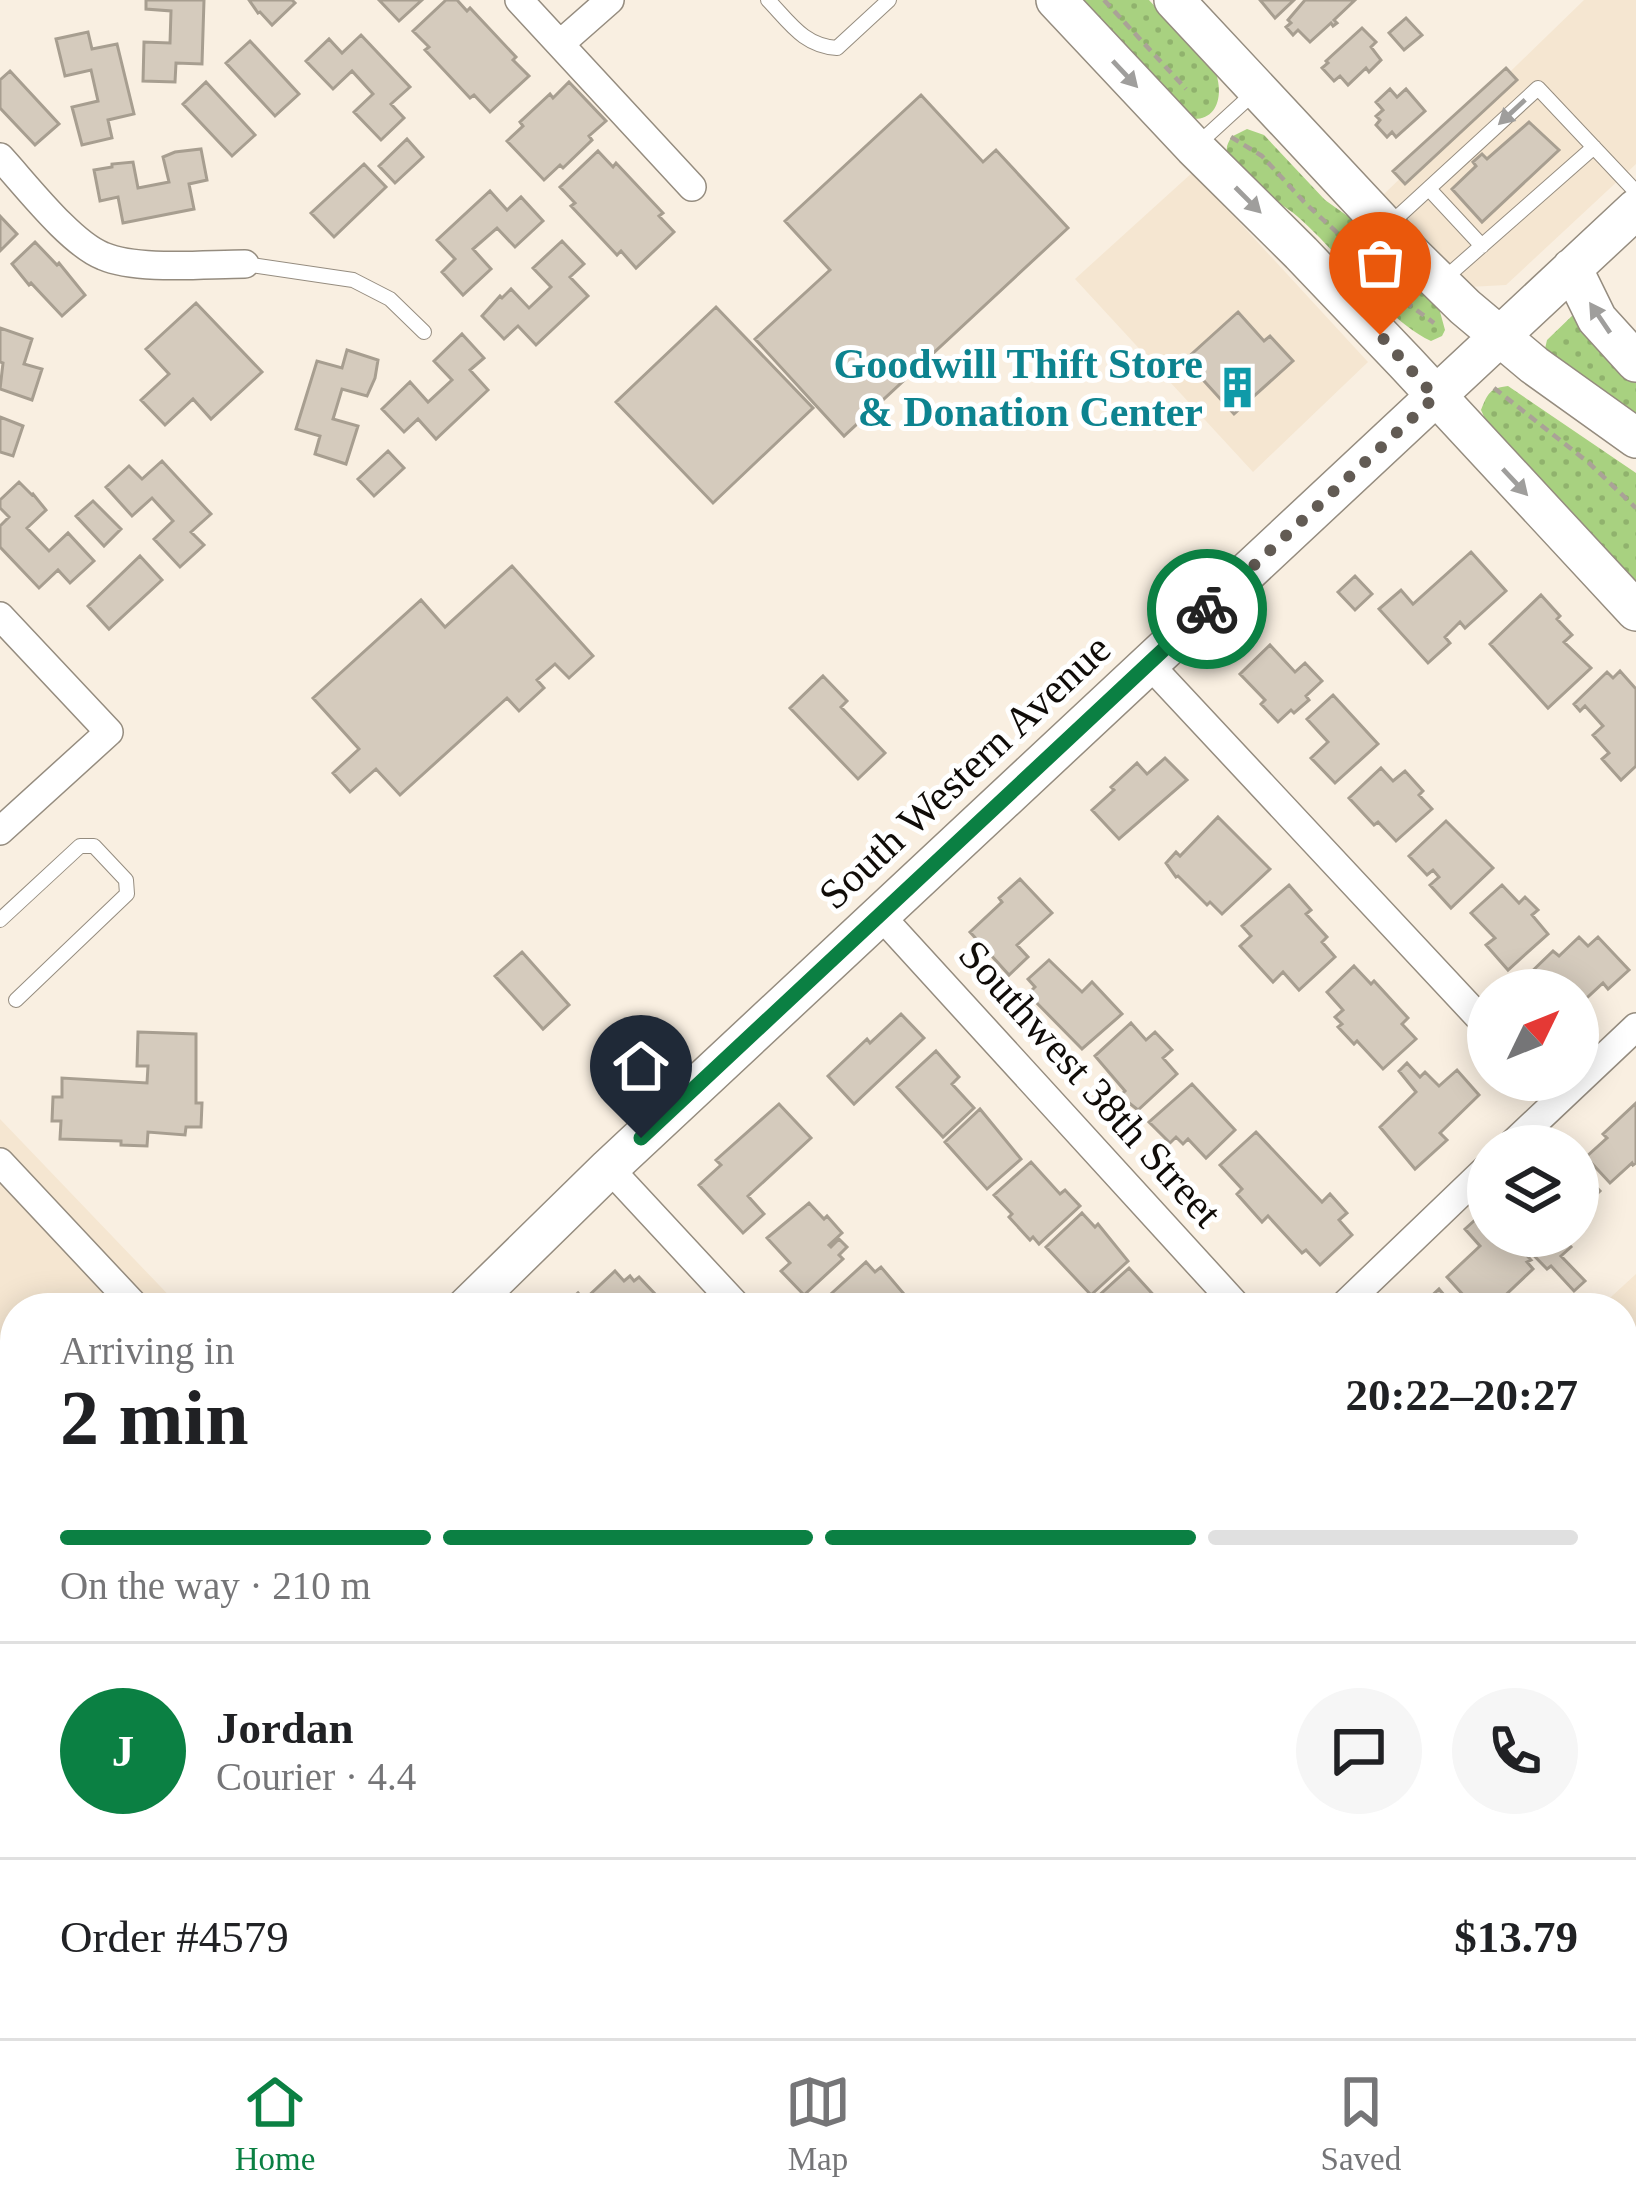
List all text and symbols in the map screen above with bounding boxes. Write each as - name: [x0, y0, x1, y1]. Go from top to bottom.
- one-way arrow: [1111, 59, 1138, 88]
- one-way arrow: [1497, 98, 1526, 125]
- one-way arrow: [1234, 186, 1262, 214]
- pin: [1329, 212, 1431, 335]
- icon: bag: [1347, 230, 1413, 296]
- one-way arrow: [1589, 302, 1612, 334]
- place label: Goodwill Thift Store & Donation Center: [834, 341, 1203, 435]
- building icon: Goodwill Thift Store & Donation Center: [1214, 364, 1260, 410]
- one-way arrow: [1501, 467, 1528, 496]
- courier: [1147, 549, 1267, 669]
- icon: bike: [1174, 576, 1240, 642]
- street label: South Western Avenue: [810, 625, 1119, 918]
- street label: Southwest 38th Street: [950, 931, 1231, 1236]
- north arrow: [1467, 969, 1599, 1101]
- map controls: [1467, 969, 1599, 1257]
- pin: [590, 1015, 692, 1138]
- icon: home: [608, 1033, 674, 1099]
- button: layers: [1467, 1125, 1599, 1257]
- text: Arriving in: [60, 1329, 234, 1372]
- text: 20:22–20:27: [1346, 1370, 1578, 1420]
- text: 2 min: [60, 1374, 249, 1461]
- text: On the way · 210 m: [60, 1564, 371, 1607]
- button: chat: [1296, 1688, 1422, 1814]
- button: phone: [1452, 1688, 1578, 1814]
- text: Jordan: [216, 1703, 354, 1753]
- text: J: [112, 1726, 134, 1776]
- text: Courier · 4.4: [216, 1755, 416, 1798]
- text: Order #4579: [60, 1912, 289, 1962]
- text: $13.79: [1454, 1912, 1578, 1962]
- tab: Home: [235, 2069, 315, 2178]
- tab: Map: [785, 2069, 851, 2178]
- tab: Saved: [1321, 2069, 1401, 2178]

